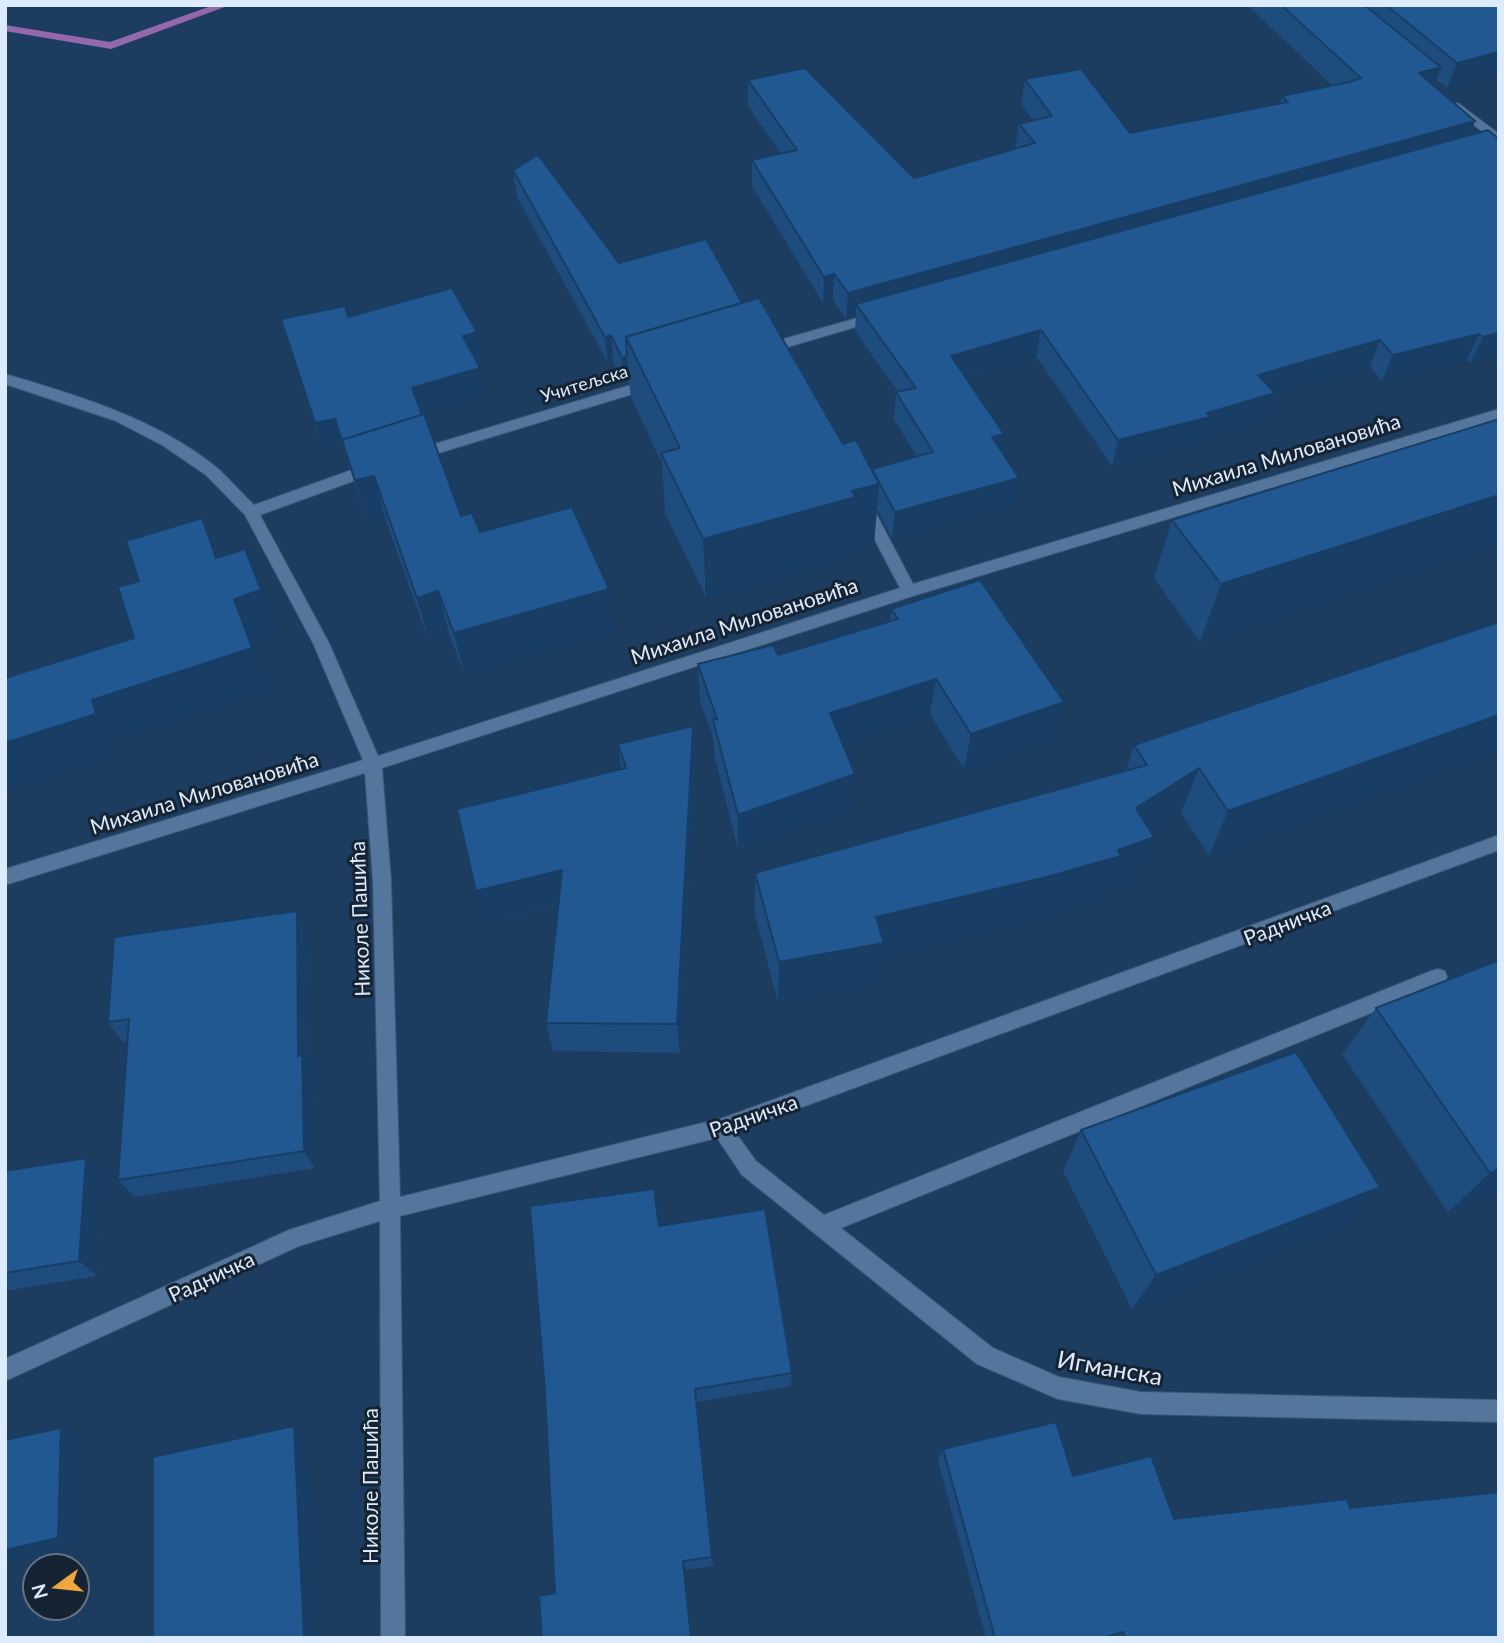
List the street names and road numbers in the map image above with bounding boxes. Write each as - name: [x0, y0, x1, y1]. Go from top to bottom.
- street label: Учитељска: [538, 359, 630, 407]
- street label: Михаила Миловановића: [1169, 407, 1403, 501]
- street label: Михаила Миловановића: [627, 571, 861, 669]
- street label: Михаила Миловановића: [87, 745, 321, 839]
- street label: Николе Пашића: [344, 841, 374, 997]
- street label: Радничка: [1240, 894, 1334, 950]
- street label: Радничка: [706, 1088, 800, 1142]
- street label: Радничка: [164, 1245, 258, 1307]
- street label: Игманска: [1055, 1343, 1165, 1391]
- street label: Николе Пашића: [357, 1408, 382, 1564]

